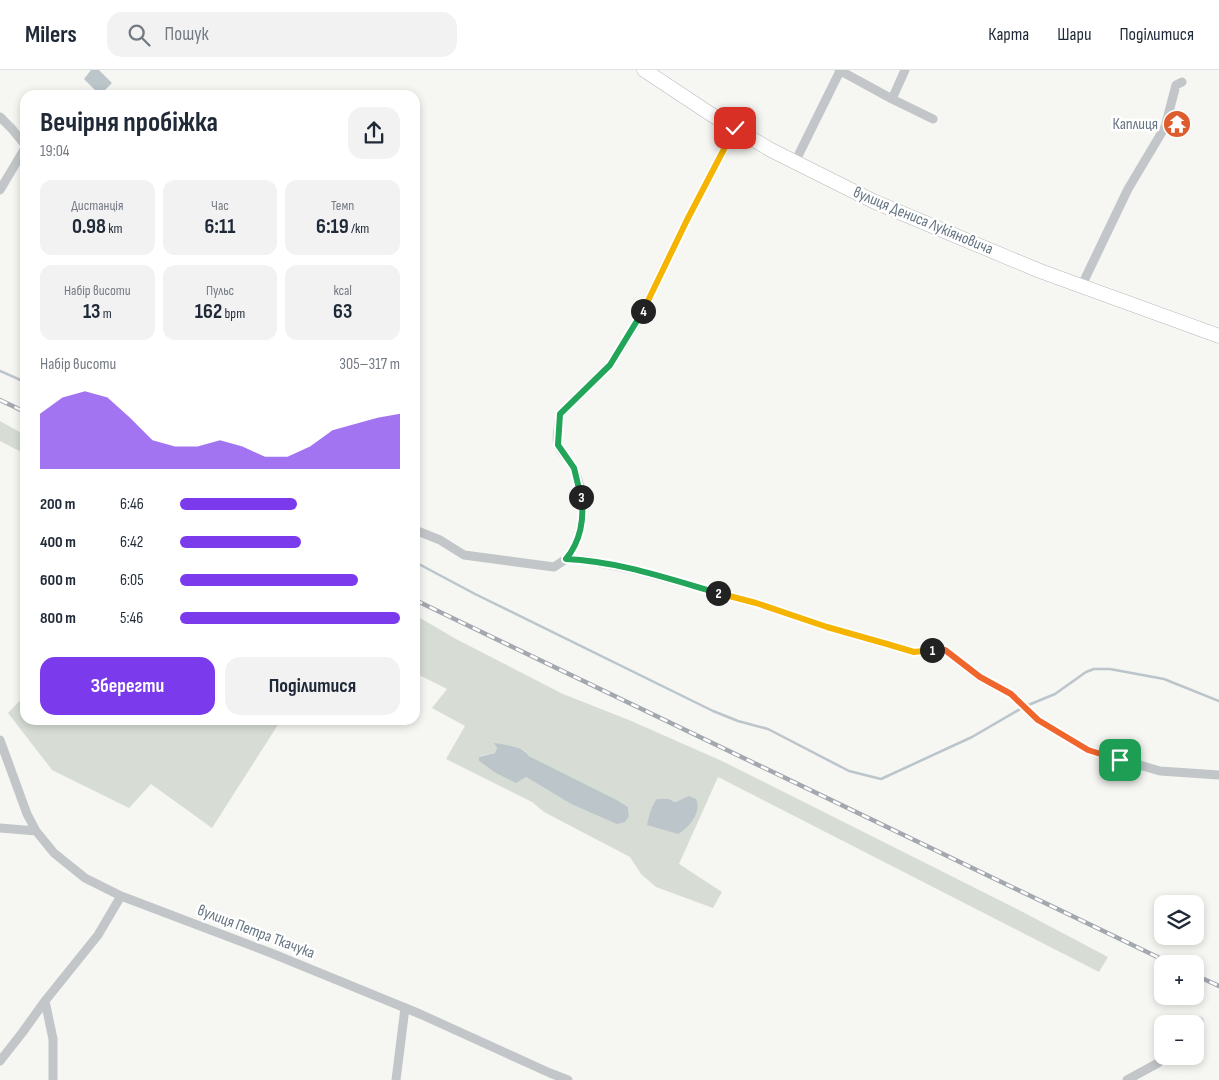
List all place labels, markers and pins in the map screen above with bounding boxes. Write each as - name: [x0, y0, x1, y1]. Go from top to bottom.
- pin: [714, 107, 756, 149]
- temple icon: Каплиця: [1162, 109, 1192, 139]
- place label: Каплиця: [1113, 115, 1158, 134]
- pin: 4: [630, 298, 656, 324]
- pin: 3: [568, 484, 594, 510]
- pin: 2: [706, 580, 730, 606]
- pin: 1: [920, 638, 944, 662]
- pin: [1099, 739, 1141, 781]

